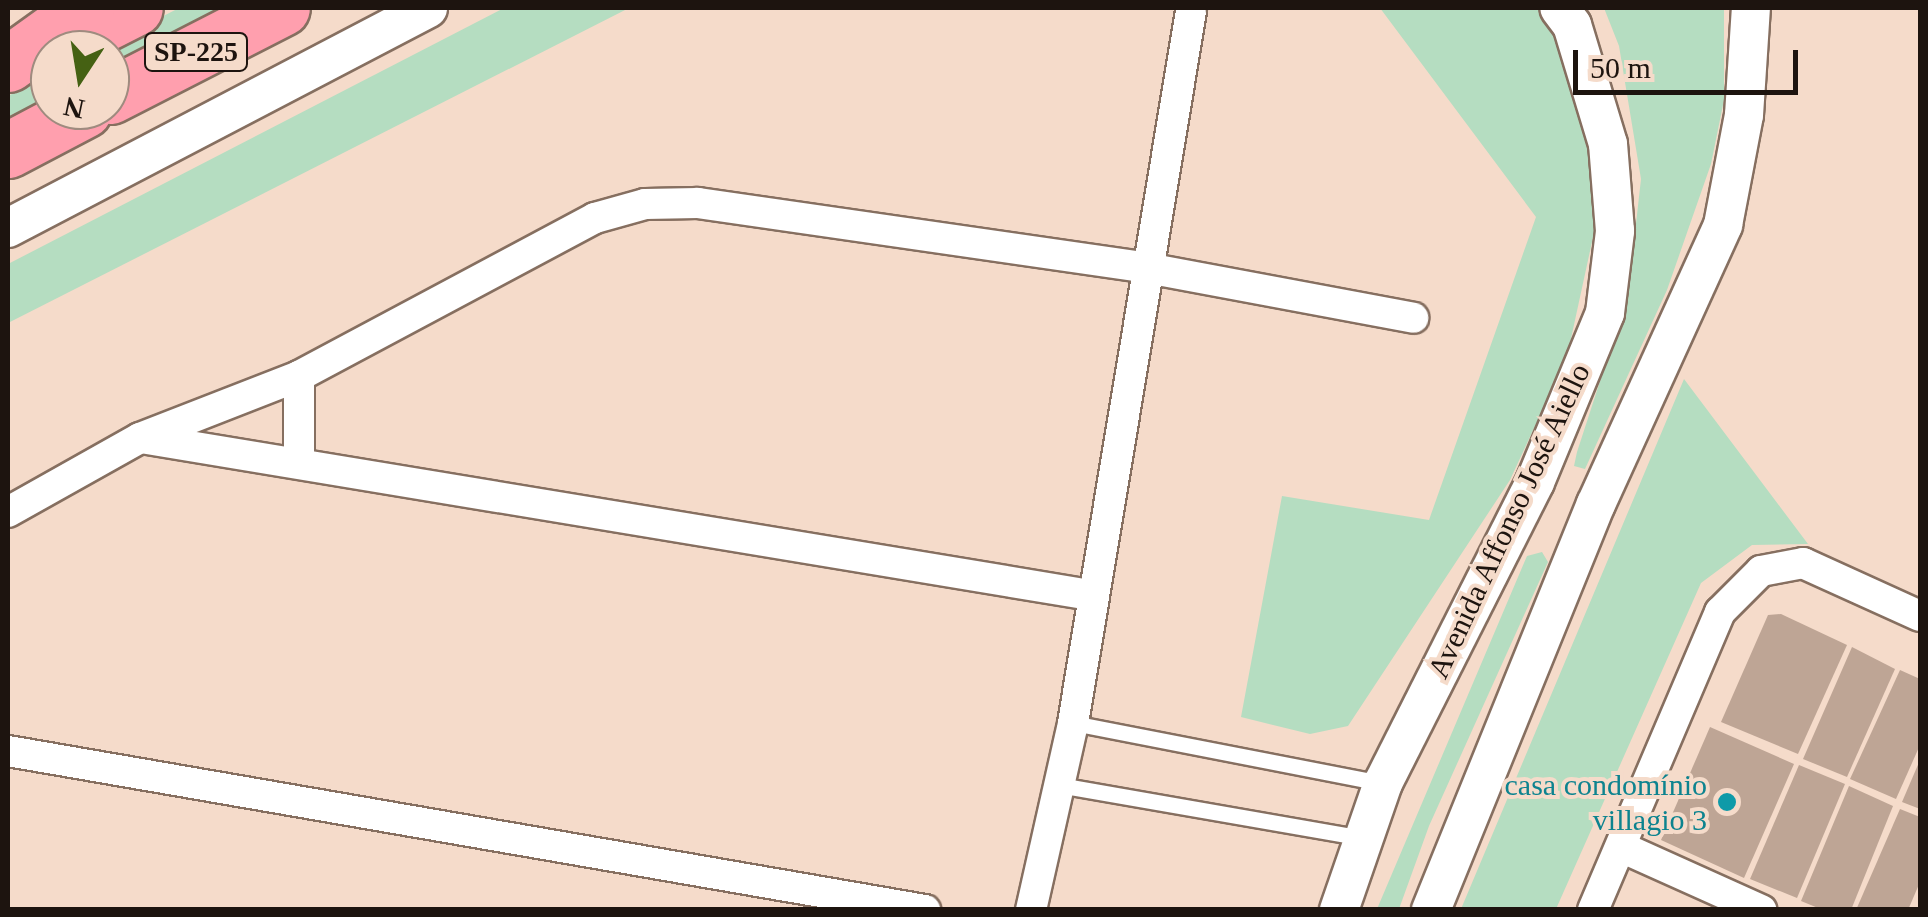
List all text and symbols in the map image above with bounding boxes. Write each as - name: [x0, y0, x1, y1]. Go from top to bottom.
- road number: SP-225: [144, 29, 248, 75]
- north arrow: [30, 30, 130, 130]
- scale bar: [1578, 30, 1803, 92]
- text: 50 m: [1590, 51, 1651, 84]
- text: N: [61, 91, 87, 125]
- street label: Avenida Affonso José Aiello: [1420, 356, 1598, 686]
- place label: casa condomínio villagio 3: [1505, 767, 1707, 838]
- marker: casa condomínio villagio 3: [1716, 791, 1738, 813]

